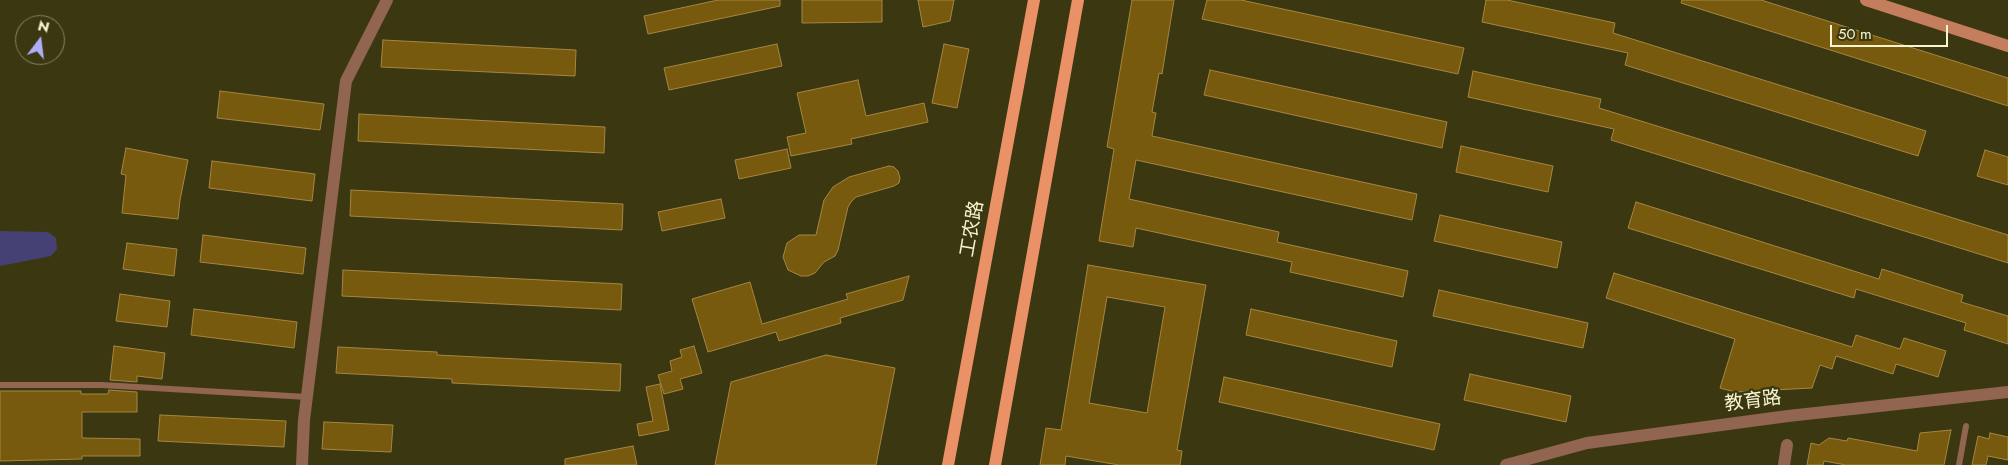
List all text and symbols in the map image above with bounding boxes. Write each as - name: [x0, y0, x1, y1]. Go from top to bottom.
- north arrow: [15, 15, 65, 65]
- text: N: [36, 15, 52, 38]
- scale bar: [1833, 15, 1950, 47]
- text: 50 m: [1838, 23, 1872, 45]
- street label: 工农路: [957, 199, 989, 259]
- street label: 教育路: [1723, 387, 1783, 417]

